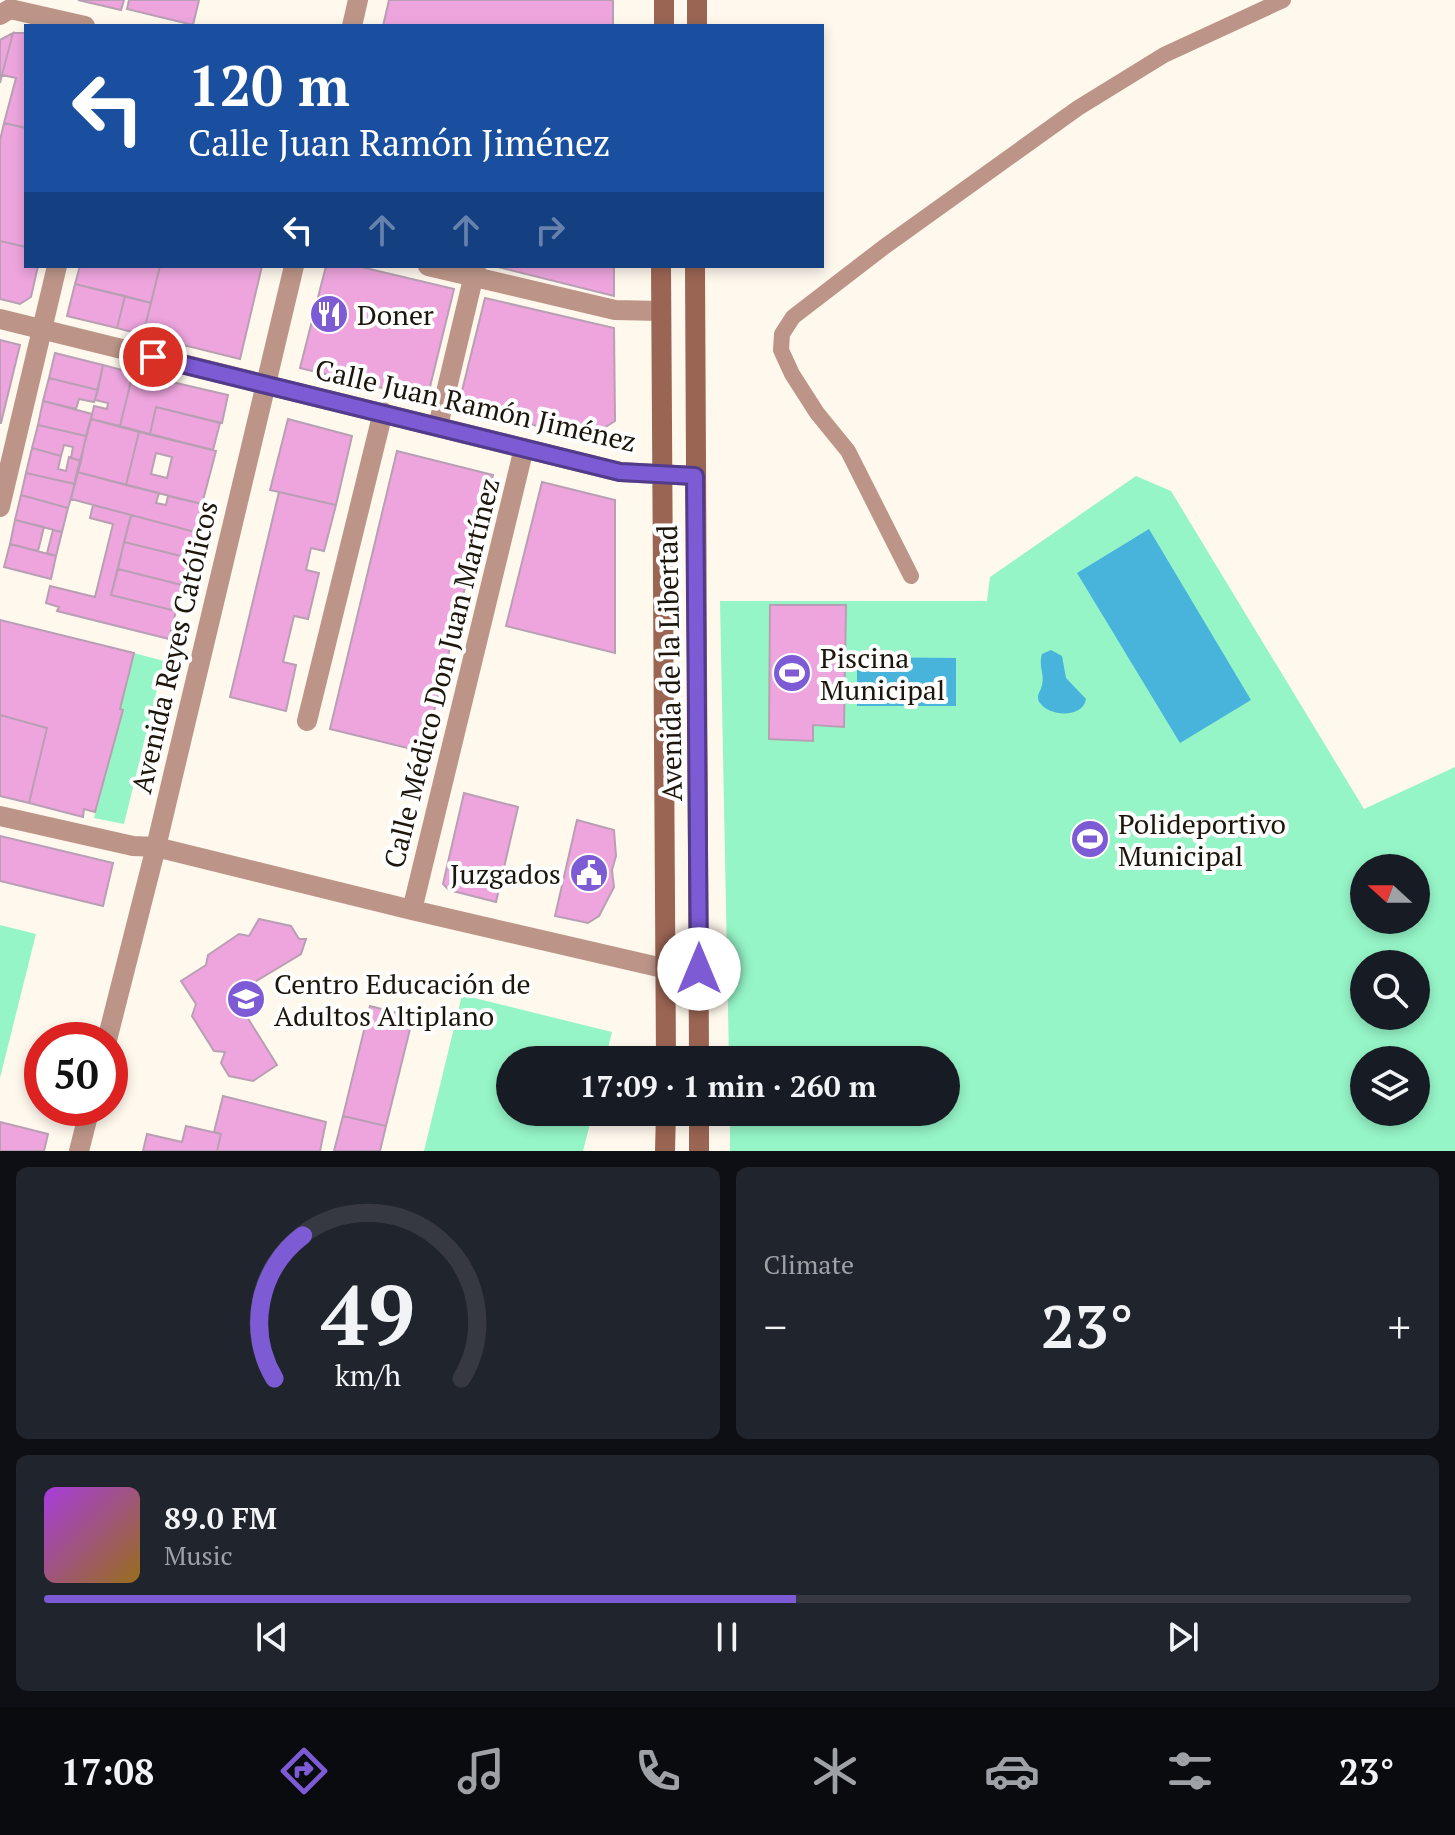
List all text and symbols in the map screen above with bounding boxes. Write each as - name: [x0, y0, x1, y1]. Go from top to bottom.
- text: 120 m: [188, 48, 350, 122]
- icon: left: [56, 56, 160, 160]
- text: Calle Juan Ramón Jiménez: [188, 119, 610, 166]
- icon: left: [276, 208, 320, 252]
- icon: ahead: [360, 208, 404, 252]
- icon: ahead: [444, 208, 488, 252]
- icon: right: [528, 208, 572, 252]
- restaurant icon: Doner: [308, 293, 350, 335]
- place label: Doner: [357, 296, 434, 333]
- pin: [119, 323, 187, 391]
- icon: arrive: [131, 335, 175, 379]
- street label: Calle Juan Ramón Jiménez: [312, 350, 640, 460]
- street label: Calle Médico Don Juan Martínez: [375, 474, 507, 872]
- street label: Avenida Reyes Católicos: [122, 497, 226, 797]
- street label: Avenida de la Libertad: [648, 525, 690, 801]
- place label: Piscina Municipal: [820, 639, 945, 708]
- sports icon: Piscina Municipal: [771, 652, 813, 694]
- place label: Polideportivo Municipal: [1118, 805, 1286, 874]
- sports icon: Polideportivo Municipal: [1069, 818, 1111, 860]
- public building icon: Juzgados: [568, 852, 610, 894]
- north arrow: [1350, 854, 1430, 934]
- map controls: [1350, 854, 1430, 1126]
- place label: Juzgados: [450, 855, 561, 892]
- position arrow: [657, 927, 741, 1011]
- button: search: [1350, 950, 1430, 1030]
- place label: Centro Educación de Adultos Altiplano: [274, 965, 531, 1034]
- school or university icon: Centro Educación de Adultos Altiplano: [225, 978, 267, 1020]
- speed limit sign: 50: [24, 1022, 128, 1126]
- button: layers: [1350, 1046, 1430, 1126]
- text: 17:09 · 1 min · 260 m: [580, 1066, 876, 1106]
- text: Climate: [764, 1247, 854, 1281]
- text: 49: [321, 1259, 415, 1369]
- text: 23°: [1041, 1286, 1134, 1365]
- text: −: [764, 1297, 787, 1356]
- text: +: [1388, 1297, 1411, 1356]
- text: km/h: [335, 1356, 401, 1394]
- text: 89.0 FM: [164, 1498, 277, 1538]
- text: Music: [164, 1538, 233, 1572]
- icon: previous: [250, 1615, 294, 1659]
- icon: pause: [705, 1615, 749, 1659]
- icon: next: [1161, 1615, 1205, 1659]
- icon: directions: [276, 1743, 332, 1799]
- icon: music: [453, 1743, 509, 1799]
- icon: phone: [630, 1743, 686, 1799]
- icon: climate: [807, 1743, 863, 1799]
- icon: car: [984, 1743, 1040, 1799]
- icon: filters: [1162, 1743, 1218, 1799]
- text: 17:08: [61, 1748, 154, 1795]
- text: 23°: [1339, 1748, 1394, 1795]

